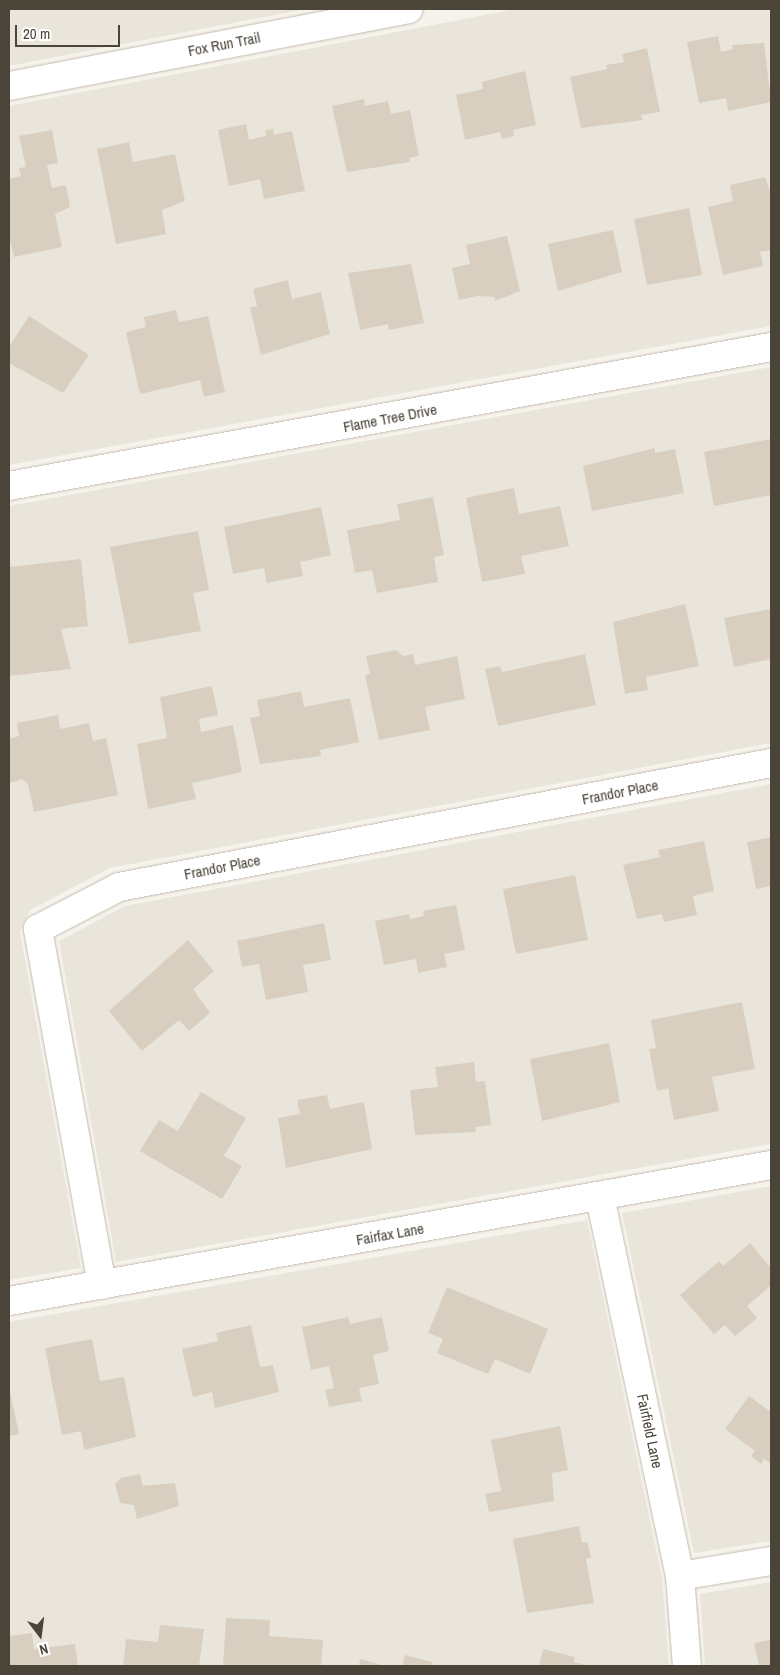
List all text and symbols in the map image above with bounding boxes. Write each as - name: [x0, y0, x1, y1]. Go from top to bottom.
- scale bar: [18, 15, 122, 47]
- text: 20 m: [23, 23, 50, 44]
- street label: Fox Run Trail: [186, 28, 262, 60]
- street label: Flame Tree Drive: [342, 400, 438, 436]
- street label: Frandor Place: [580, 776, 660, 808]
- street label: Frandor Place: [182, 851, 262, 883]
- street label: Fairfax Lane: [355, 1219, 425, 1249]
- street label: Fairfield Lane: [633, 1392, 667, 1470]
- north arrow: [15, 1610, 65, 1660]
- text: N: [38, 1640, 50, 1659]

